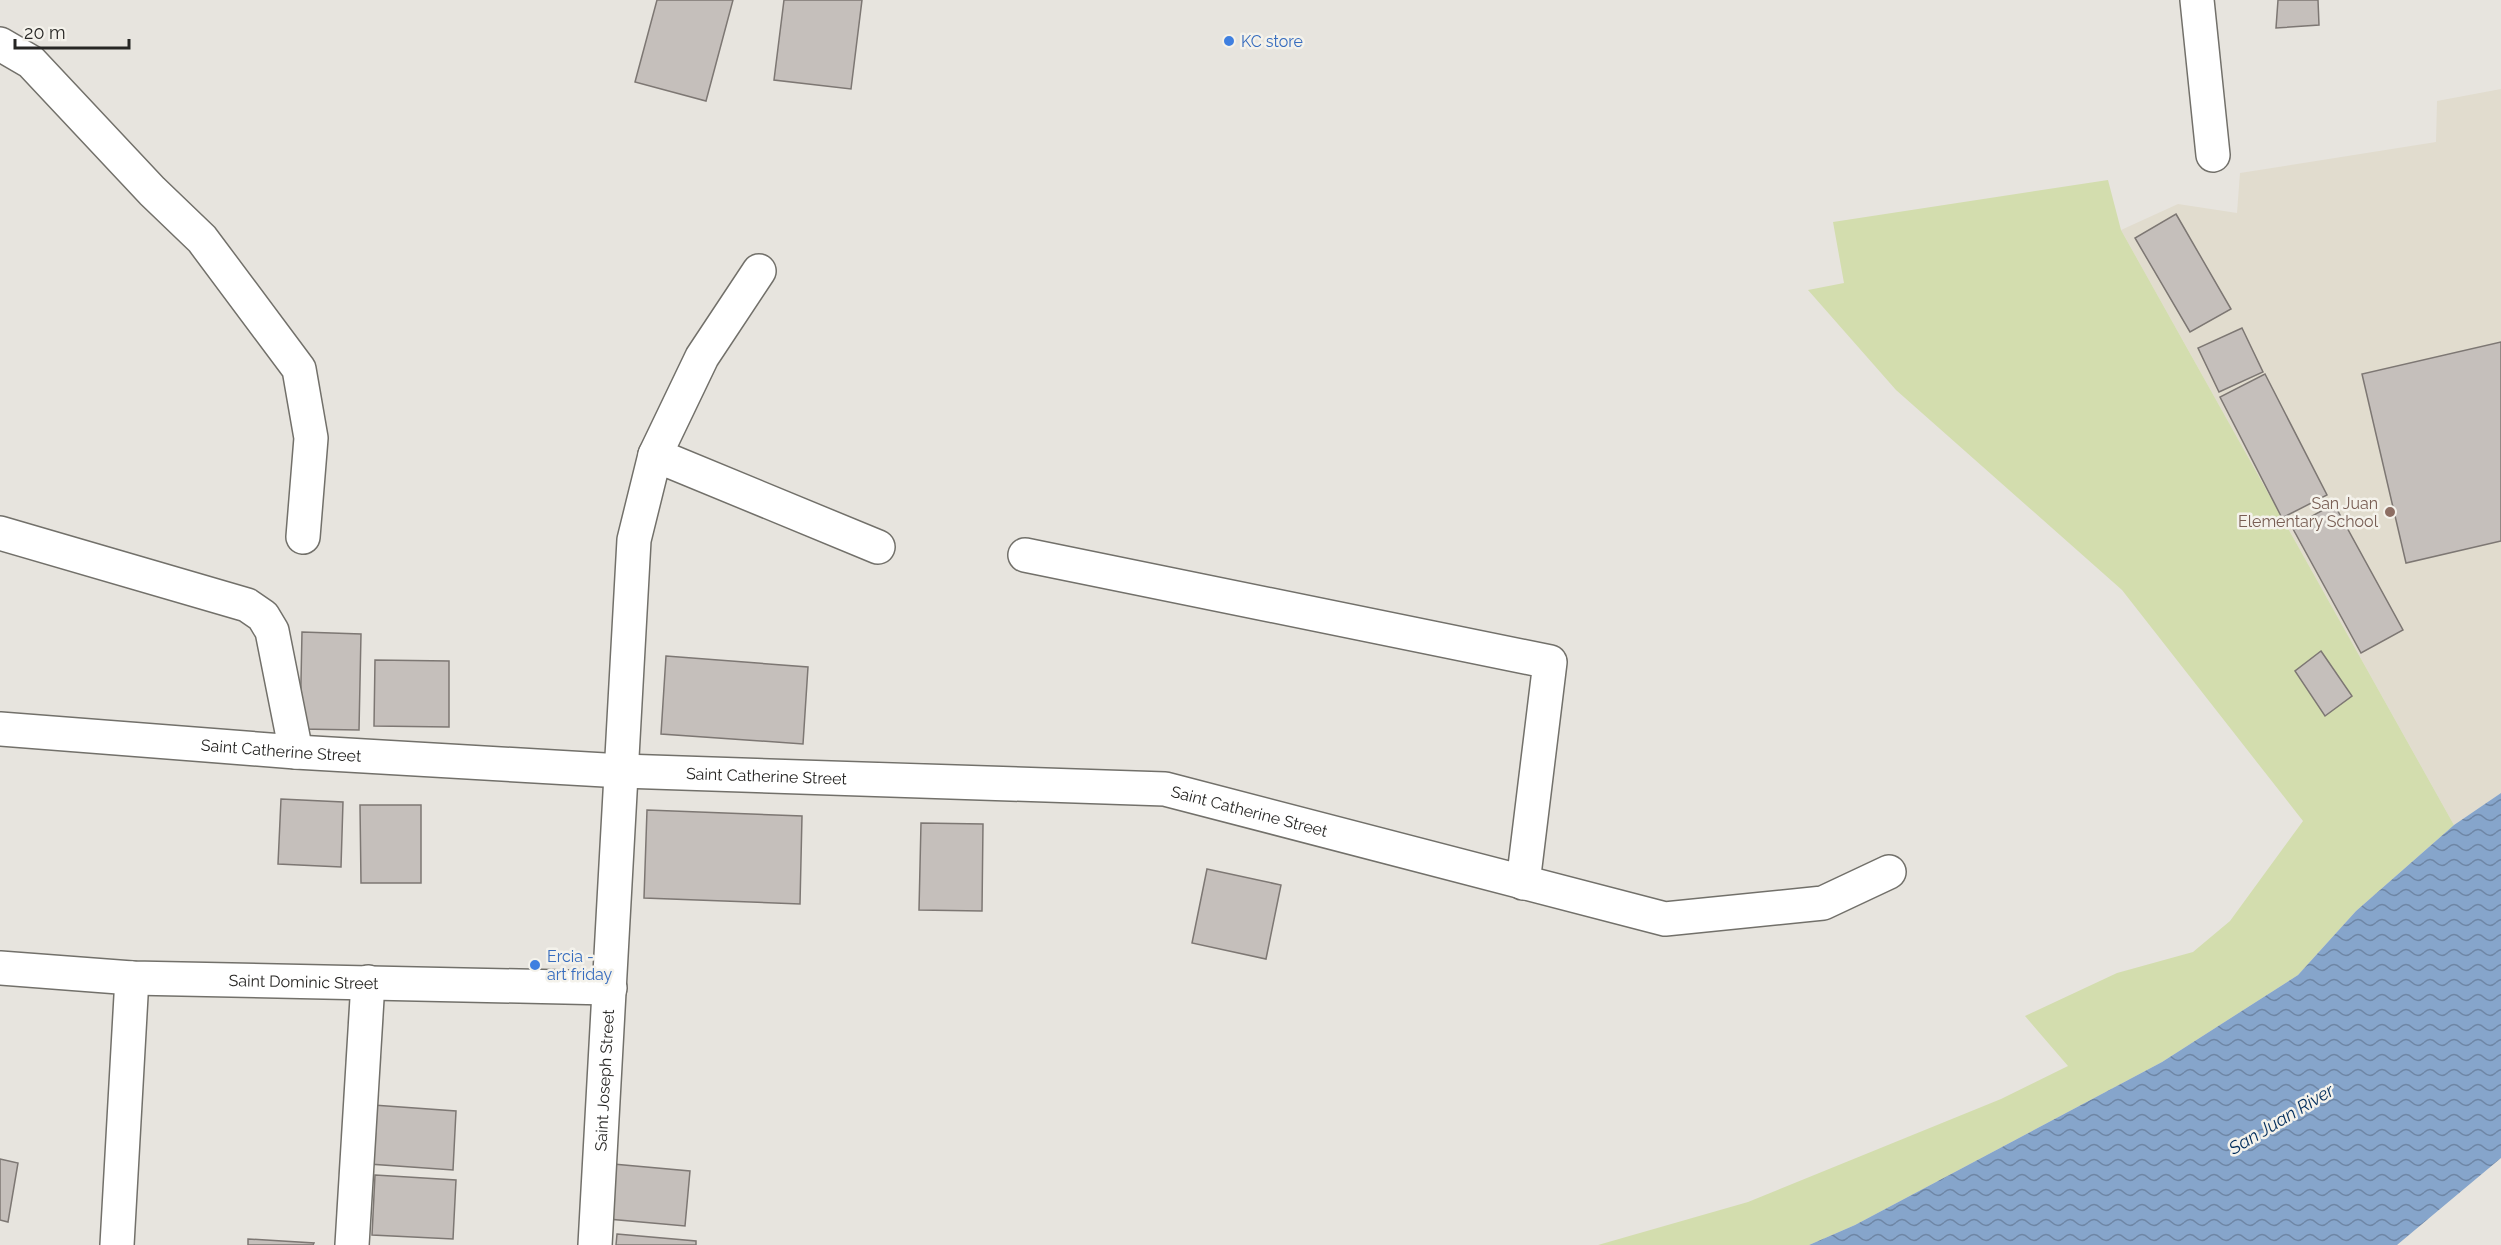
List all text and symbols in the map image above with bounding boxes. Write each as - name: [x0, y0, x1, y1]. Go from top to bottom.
- scale bar: [15, 12, 129, 50]
- text: 20 m: [24, 22, 66, 43]
- place label: KC store: [1241, 32, 1303, 51]
- marker: KC store: [1222, 34, 1236, 48]
- place label: San Juan Elementary School: [2238, 494, 2379, 531]
- marker: San Juan Elementary School: [2383, 505, 2397, 519]
- street label: Saint Catherine Street: [200, 735, 363, 765]
- street label: Saint Catherine Street: [686, 764, 848, 788]
- street label: Saint Catherine Street: [1169, 782, 1330, 841]
- place label: Ercia - art friday: [547, 947, 613, 984]
- marker: Ercia - art friday: [528, 958, 542, 972]
- street label: Saint Dominic Street: [228, 971, 379, 993]
- street label: Saint Joseph Street: [591, 1008, 618, 1152]
- water label: San Juan River: [2224, 1079, 2338, 1159]

